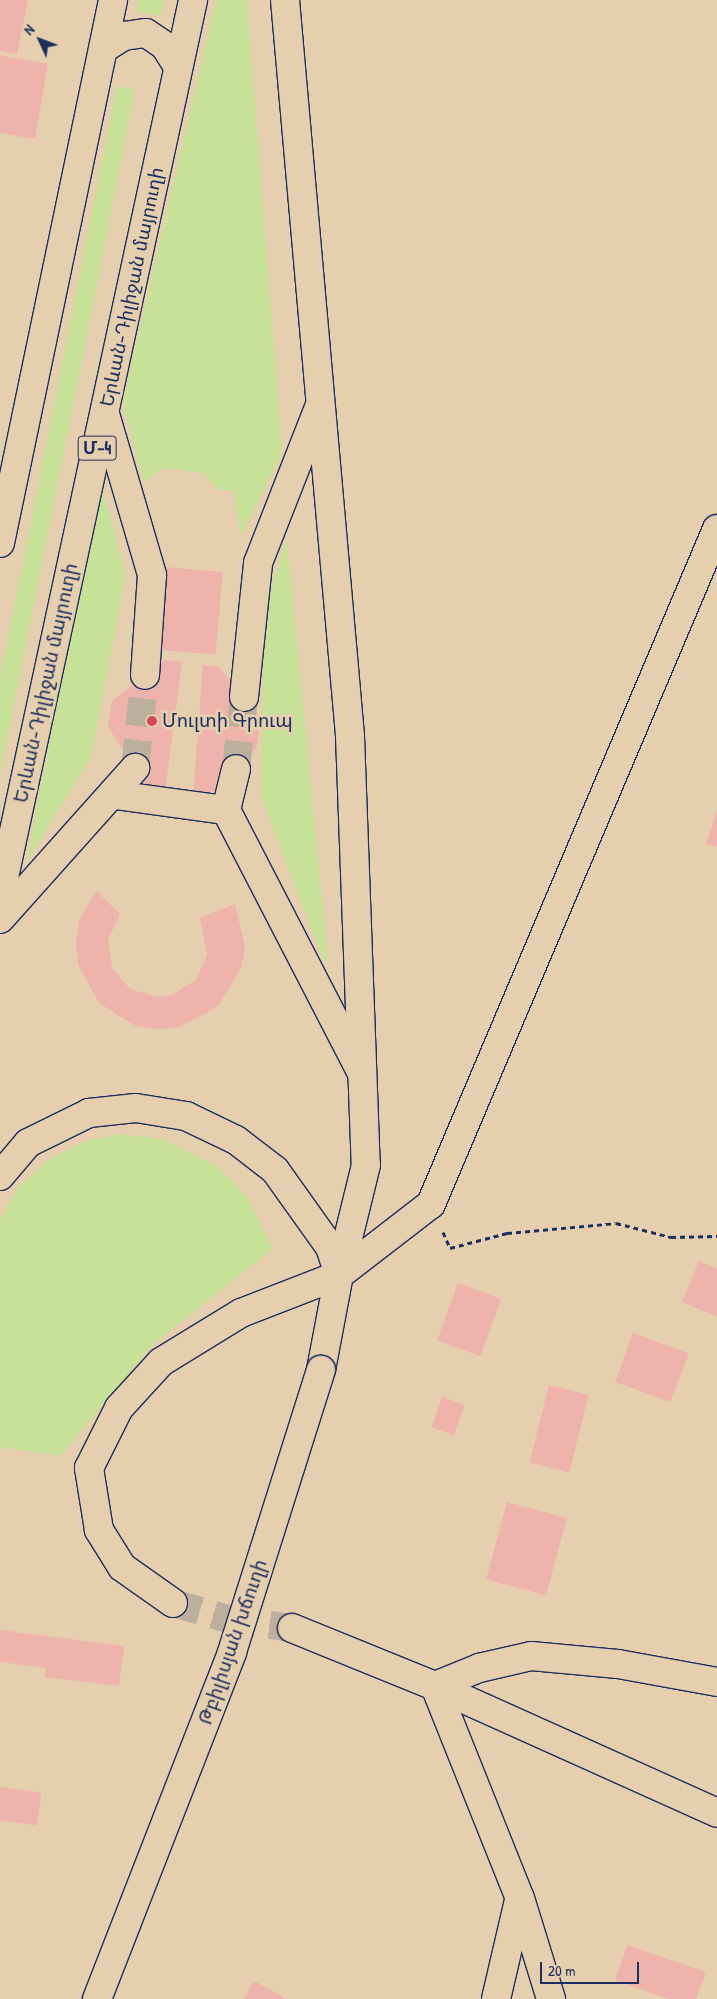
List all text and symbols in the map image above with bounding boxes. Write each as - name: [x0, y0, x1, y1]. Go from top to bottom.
- north arrow: [15, 15, 65, 65]
- text: N: [19, 20, 38, 39]
- street label: Երևան-Դիլիջան մայրուղի: [95, 165, 169, 409]
- road number: Մ-4: [77, 432, 117, 463]
- street label: Երևան-Դիլիջան մայրուղի: [9, 561, 83, 805]
- place label: Մուլտի Գրուպ: [162, 710, 293, 732]
- marker: Մուլտի Գրուպ: [146, 715, 158, 727]
- street label: Թբիլիսյան խճուղի: [194, 1556, 272, 1728]
- scale bar: [542, 1952, 641, 1984]
- text: 20 m: [548, 1960, 575, 1981]

